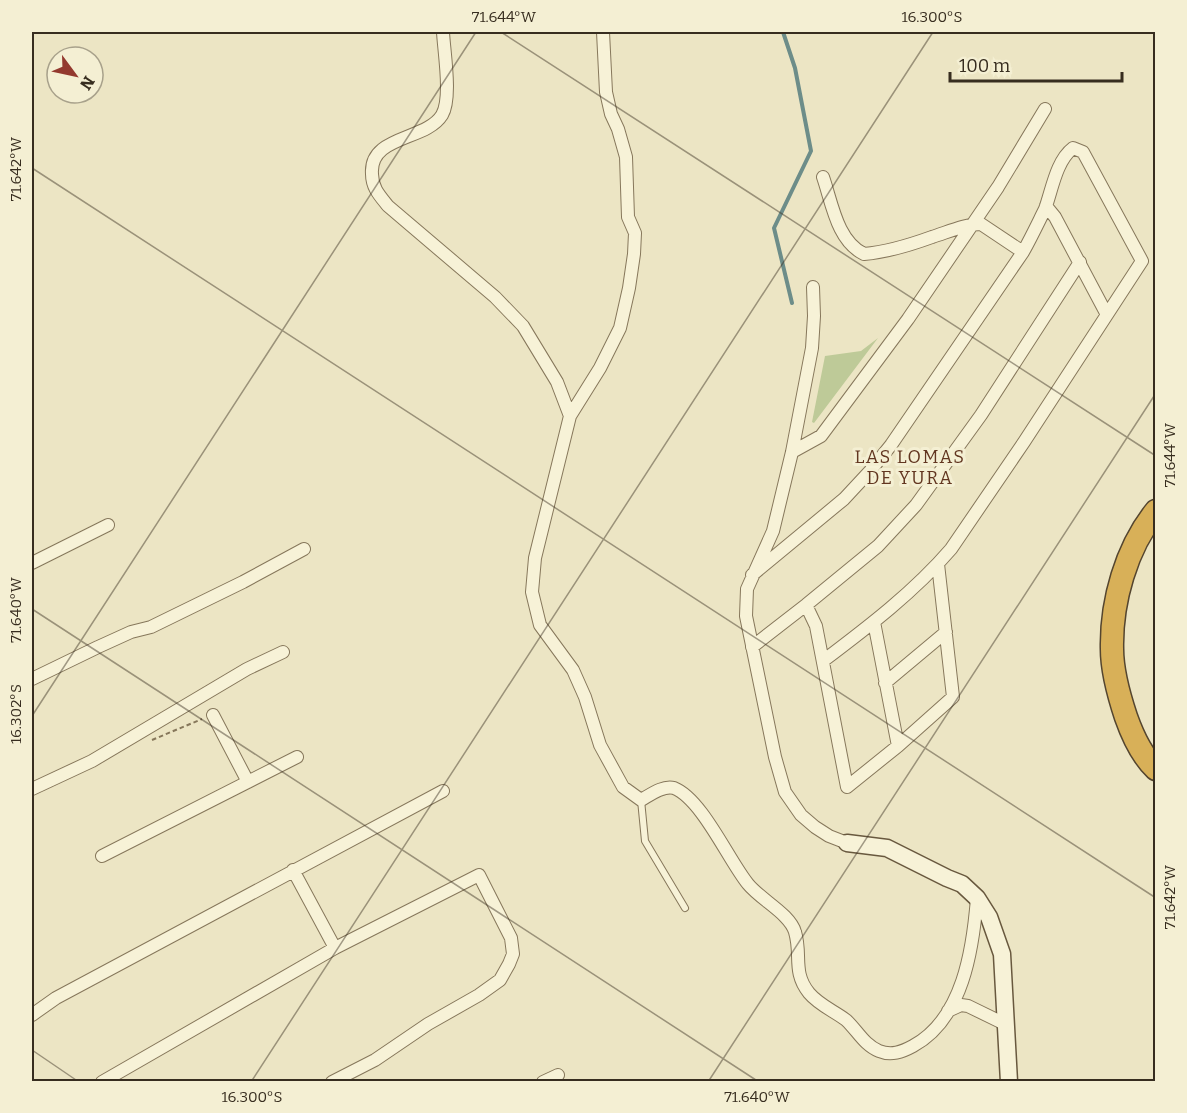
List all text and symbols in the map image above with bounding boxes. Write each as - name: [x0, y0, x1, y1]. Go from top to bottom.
- text: 71.644°W: [472, 8, 537, 26]
- text: 16.300°S: [901, 8, 963, 26]
- north arrow: [45, 45, 105, 105]
- scale bar: [950, 45, 1122, 83]
- text: 100 m: [959, 55, 1010, 77]
- text: N: [76, 73, 98, 93]
- text: 71.642°W: [7, 136, 25, 201]
- text: 71.644°W: [1161, 422, 1179, 487]
- district label: LAS LOMAS DE YURA: [855, 446, 966, 489]
- text: 71.640°W: [7, 577, 25, 643]
- text: 16.302°S: [7, 684, 25, 744]
- text: 71.642°W: [1161, 864, 1179, 929]
- text: 16.300°S: [221, 1088, 283, 1106]
- text: 71.640°W: [724, 1088, 790, 1106]

